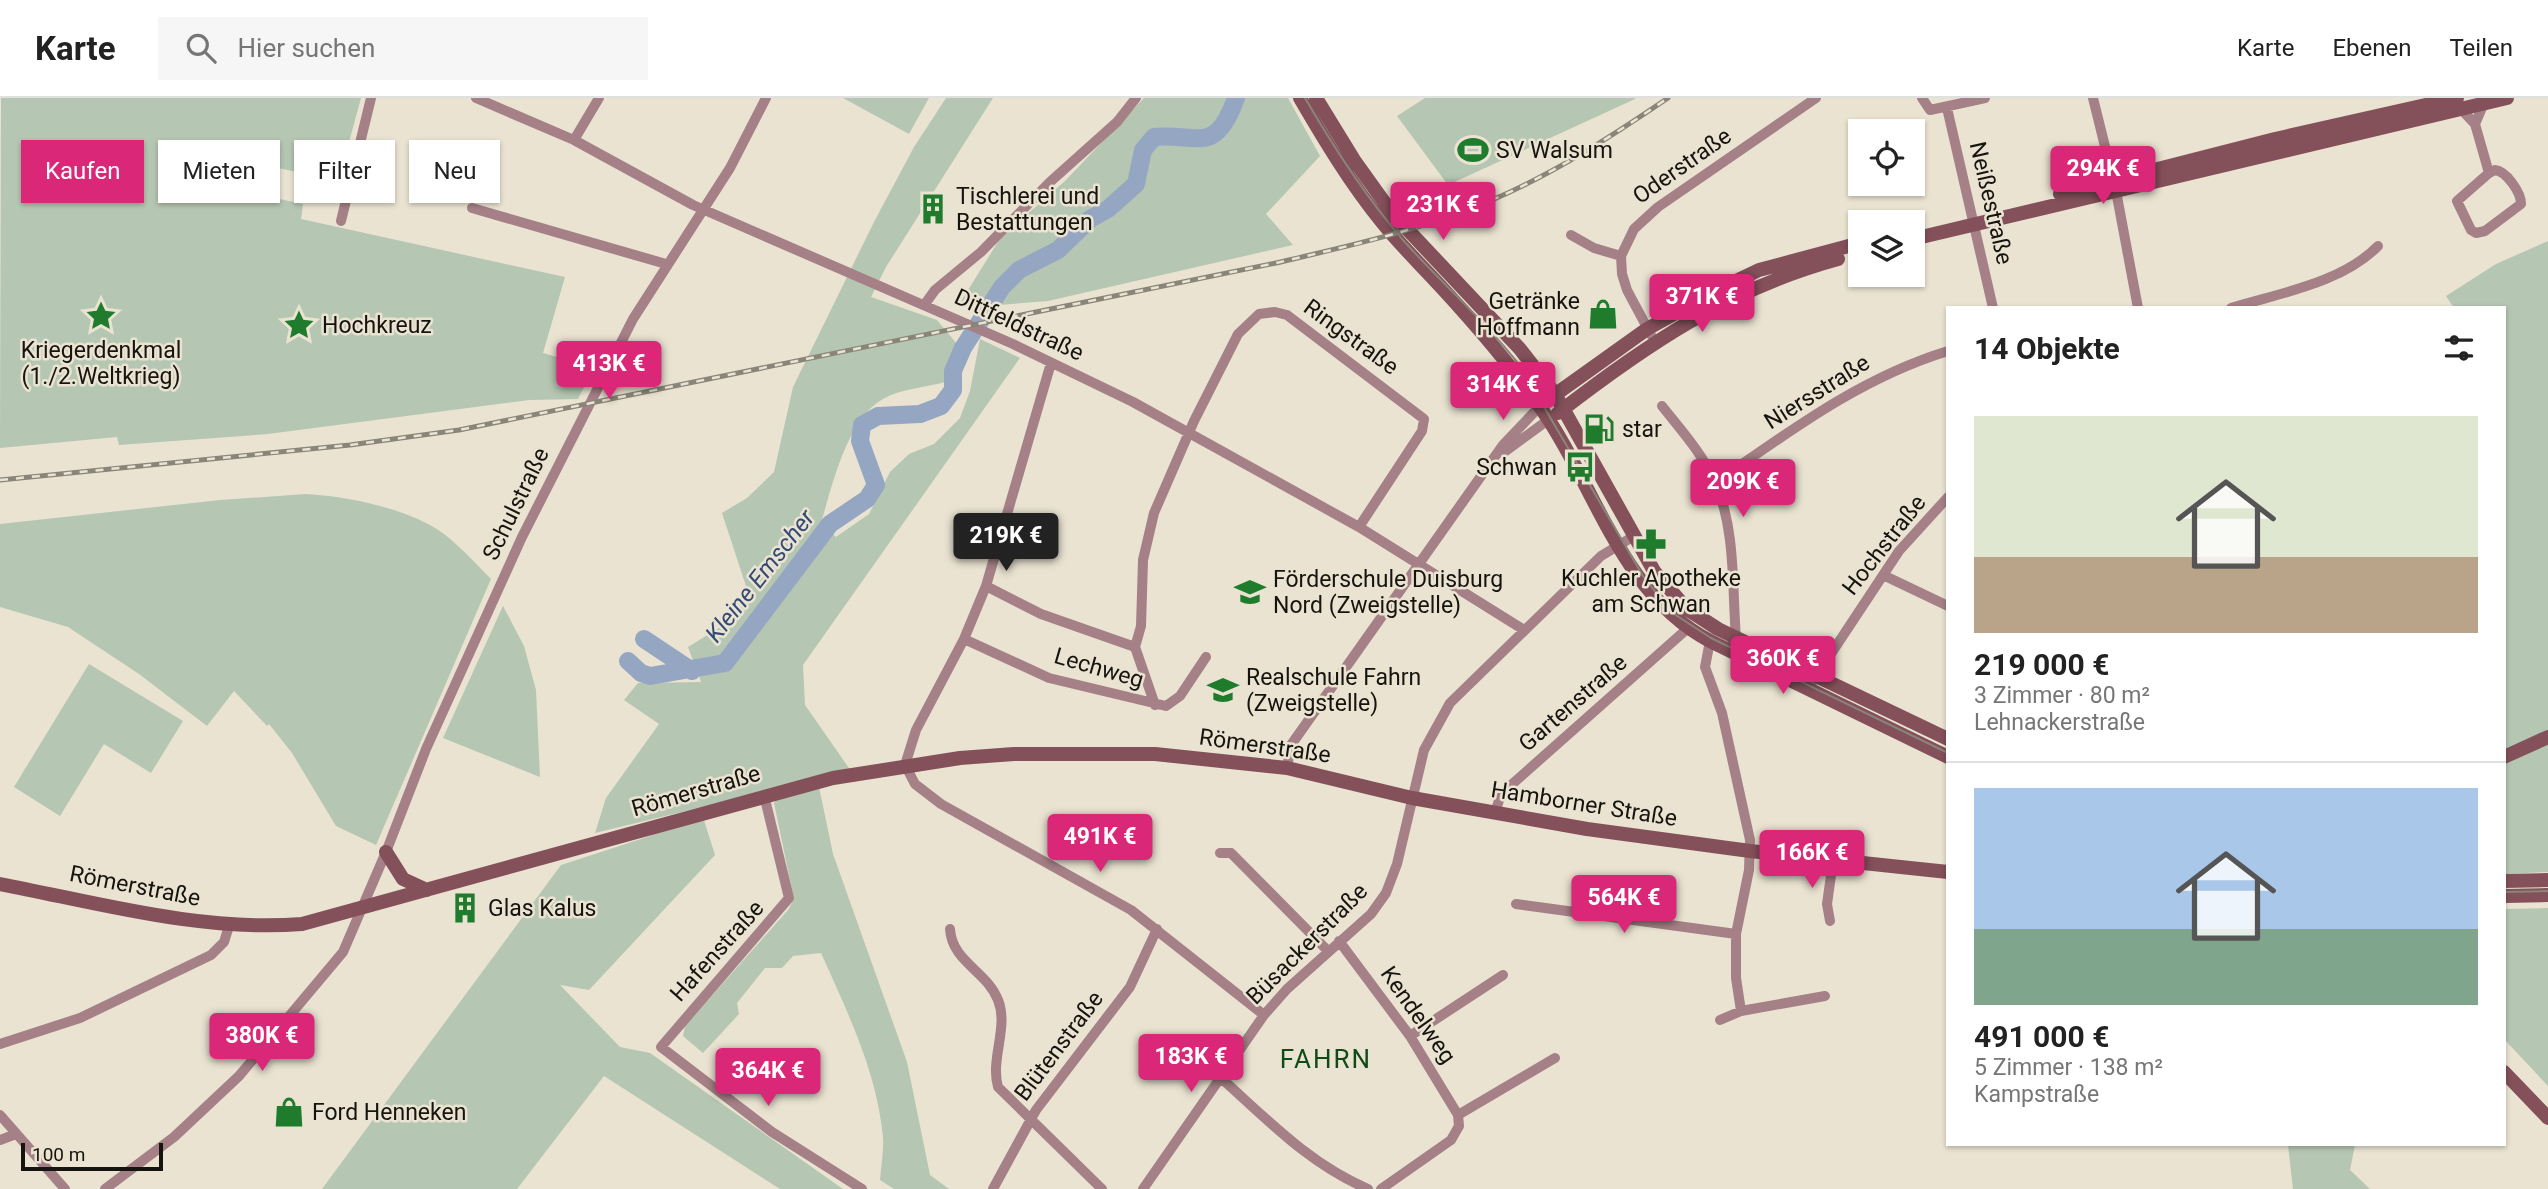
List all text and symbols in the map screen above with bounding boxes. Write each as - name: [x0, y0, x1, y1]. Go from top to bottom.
- search box: [158, 17, 648, 80]
- text: Karte: [35, 29, 116, 68]
- icon: search: [182, 29, 220, 67]
- text: Hier suchen: [238, 33, 375, 63]
- text: Karte: [2237, 34, 2294, 62]
- text: Ebenen: [2332, 34, 2411, 62]
- text: Teilen: [2449, 34, 2513, 62]
- map controls: [1848, 119, 1925, 287]
- button: locate: [1848, 119, 1925, 196]
- street label: Oderstraße: [1628, 122, 1736, 210]
- sports icon: SV Walsum: [1456, 133, 1490, 167]
- place label: SV Walsum: [1496, 137, 1613, 164]
- street label: Neißestraße: [1964, 139, 2018, 267]
- chip: Kaufen: [21, 140, 144, 203]
- chip: Mieten: [158, 140, 280, 203]
- chip: Filter: [294, 140, 395, 203]
- chip: Neu: [409, 140, 500, 203]
- pin: 294K €: [2046, 146, 2160, 206]
- text: 294K €: [2066, 155, 2140, 182]
- place label: Tischlerei und Bestattungen: [956, 183, 1099, 236]
- pin: 231K €: [1386, 183, 1500, 242]
- text: 231K €: [1406, 191, 1480, 218]
- building icon: Tischlerei und Bestattungen: [916, 192, 950, 226]
- button: layers: [1848, 210, 1925, 287]
- pin: 371K €: [1645, 274, 1759, 334]
- street label: Dittfeldstraße: [950, 283, 1088, 367]
- text: 371K €: [1665, 283, 1739, 310]
- place label: Getränke Hoffmann: [1476, 288, 1580, 341]
- street label: Ringstraße: [1298, 294, 1404, 380]
- shop icon: Getränke Hoffmann: [1586, 297, 1620, 331]
- place icon: Kriegerdenkmal (1./2.Weltkrieg): [84, 299, 118, 333]
- place icon: Hochkreuz: [282, 308, 316, 342]
- place label: Hochkreuz: [322, 312, 432, 339]
- icon: filters: [2440, 329, 2478, 367]
- text: 14 Objekte: [1974, 331, 2120, 366]
- place label: Kriegerdenkmal (1./2.Weltkrieg): [21, 337, 181, 390]
- pin: 413K €: [552, 342, 666, 401]
- street label: Niersstraße: [1759, 349, 1875, 435]
- text: 413K €: [572, 350, 646, 377]
- pin: 314K €: [1446, 362, 1560, 422]
- text: 314K €: [1466, 371, 1540, 398]
- fuel station icon: star: [1582, 412, 1616, 446]
- place label: star: [1622, 416, 1662, 443]
- street label: Schulstraße: [477, 443, 555, 565]
- bus stop icon: Schwan: [1563, 450, 1597, 484]
- place label: Schwan: [1476, 454, 1557, 481]
- pin: 209K €: [1686, 460, 1800, 519]
- icon: home: [2163, 461, 2289, 587]
- text: 209K €: [1706, 468, 1780, 495]
- street label: Hochstraße: [1837, 490, 1931, 600]
- water label: Kleine Emscher: [700, 503, 821, 648]
- pin: 219K €: [949, 514, 1063, 573]
- text: 219K €: [969, 522, 1043, 549]
- pharmacy icon: Kuchler Apotheke am Schwan: [1634, 527, 1668, 561]
- place label: Kuchler Apotheke am Schwan: [1561, 565, 1741, 618]
- place label: Förderschule Duisburg Nord (Zweigstelle): [1273, 566, 1503, 619]
- school or university icon: Förderschule Duisburg Nord (Zweigstelle): [1233, 575, 1267, 609]
- pin: 360K €: [1726, 636, 1840, 696]
- street label: Lechweg: [1051, 642, 1147, 694]
- text: 360K €: [1746, 645, 1820, 672]
- text: 219 000 €: [1974, 647, 2109, 682]
- street label: Gartenstraße: [1514, 649, 1632, 757]
- place label: Realschule Fahrn (Zweigstelle): [1246, 664, 1421, 717]
- school or university icon: Realschule Fahrn (Zweigstelle): [1206, 673, 1240, 707]
- text: 3 Zimmer · 80 m²: [1974, 682, 2150, 709]
- text: Lehnackerstraße: [1974, 709, 2145, 736]
- street label: Römerstraße: [1197, 723, 1333, 769]
- street label: Römerstraße: [629, 760, 763, 822]
- street label: Hamborner Straße: [1489, 776, 1679, 832]
- pin: 491K €: [1043, 814, 1157, 874]
- text: 491K €: [1063, 823, 1137, 850]
- pin: 166K €: [1755, 830, 1869, 890]
- icon: home: [2163, 833, 2289, 959]
- text: 166K €: [1775, 839, 1849, 866]
- street label: Römerstraße: [67, 860, 203, 912]
- pin: 564K €: [1567, 876, 1681, 935]
- street label: Büsackerstraße: [1241, 878, 1373, 1010]
- text: 564K €: [1587, 884, 1661, 911]
- building icon: Glas Kalus: [448, 891, 482, 925]
- place label: Glas Kalus: [488, 895, 596, 922]
- street label: Hafenstraße: [665, 895, 769, 1007]
- street label: Kendelweg: [1375, 961, 1461, 1069]
- street label: Blütenstraße: [1009, 986, 1109, 1106]
- pin: 380K €: [205, 1014, 319, 1073]
- text: 491 000 €: [1974, 1019, 2109, 1054]
- text: 380K €: [225, 1022, 299, 1049]
- pin: 183K €: [1134, 1034, 1248, 1094]
- text: 183K €: [1154, 1043, 1228, 1070]
- district label: FAHRN: [1280, 1044, 1372, 1074]
- pin: 364K €: [711, 1048, 825, 1108]
- text: 5 Zimmer · 138 m²: [1974, 1054, 2163, 1081]
- text: 364K €: [731, 1057, 805, 1084]
- text: Kampstraße: [1974, 1081, 2099, 1108]
- shop icon: Ford Henneken: [272, 1095, 306, 1129]
- place label: Ford Henneken: [312, 1099, 466, 1126]
- scale bar: [21, 1140, 163, 1172]
- text: 100 m: [32, 1143, 85, 1166]

